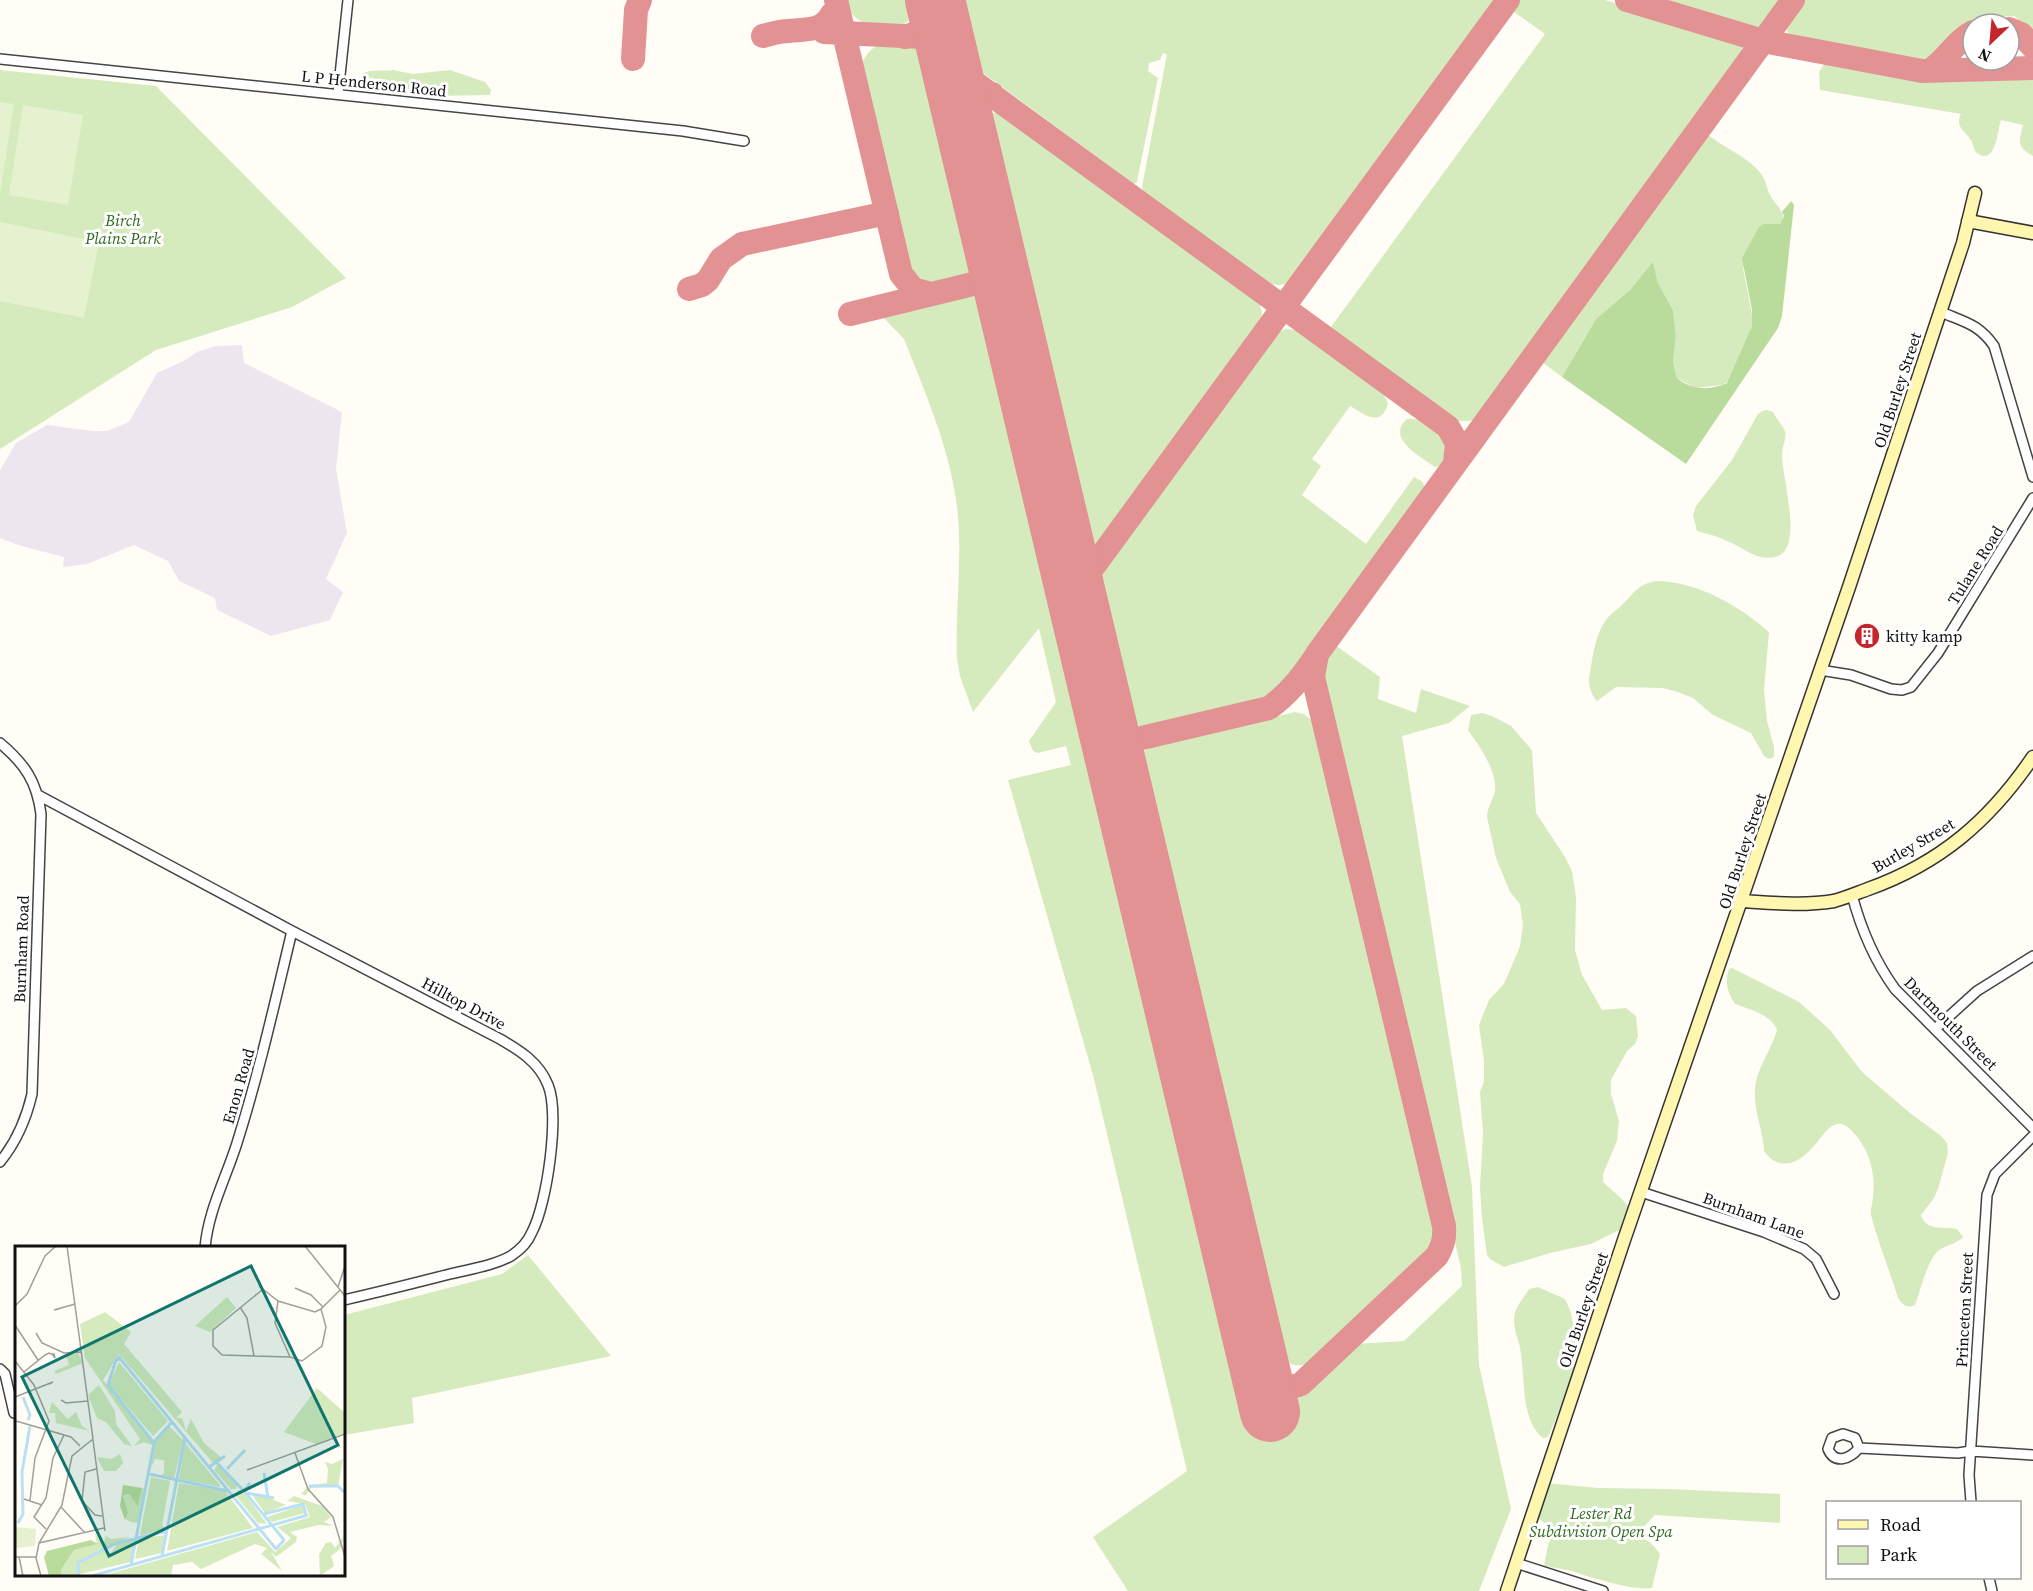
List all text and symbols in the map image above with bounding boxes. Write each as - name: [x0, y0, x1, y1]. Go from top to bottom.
- north arrow: [1961, 12, 2021, 72]
- text: N: [1974, 43, 1994, 68]
- street label: L P Henderson Road: [300, 64, 448, 102]
- park label: Birch Plains Park: [84, 209, 161, 249]
- street label: Old Burley Street: [1868, 328, 1926, 451]
- street label: Tulane Road: [1942, 521, 2008, 609]
- building icon: kitty kamp: [1852, 621, 1882, 651]
- place label: kitty kamp: [1886, 625, 1962, 647]
- street label: Old Burley Street: [1713, 789, 1771, 912]
- street label: Burley Street: [1868, 812, 1959, 877]
- street label: Burnham Road: [8, 895, 34, 1003]
- street label: Dartmouth Street: [1899, 971, 2003, 1075]
- street label: Hilltop Drive: [418, 972, 510, 1034]
- street label: Enon Road: [217, 1046, 259, 1126]
- street label: Burnham Lane: [1700, 1186, 1808, 1244]
- inset map: [15, 1246, 345, 1576]
- street label: Old Burley Street: [1553, 1249, 1613, 1371]
- street label: Princeton Street: [1950, 1251, 1978, 1368]
- legend: [1826, 1501, 2021, 1579]
- park label: Lester Rd Subdivision Open Spa: [1529, 1502, 1673, 1542]
- text: Road: [1880, 1512, 1921, 1537]
- text: Park: [1880, 1542, 1917, 1567]

